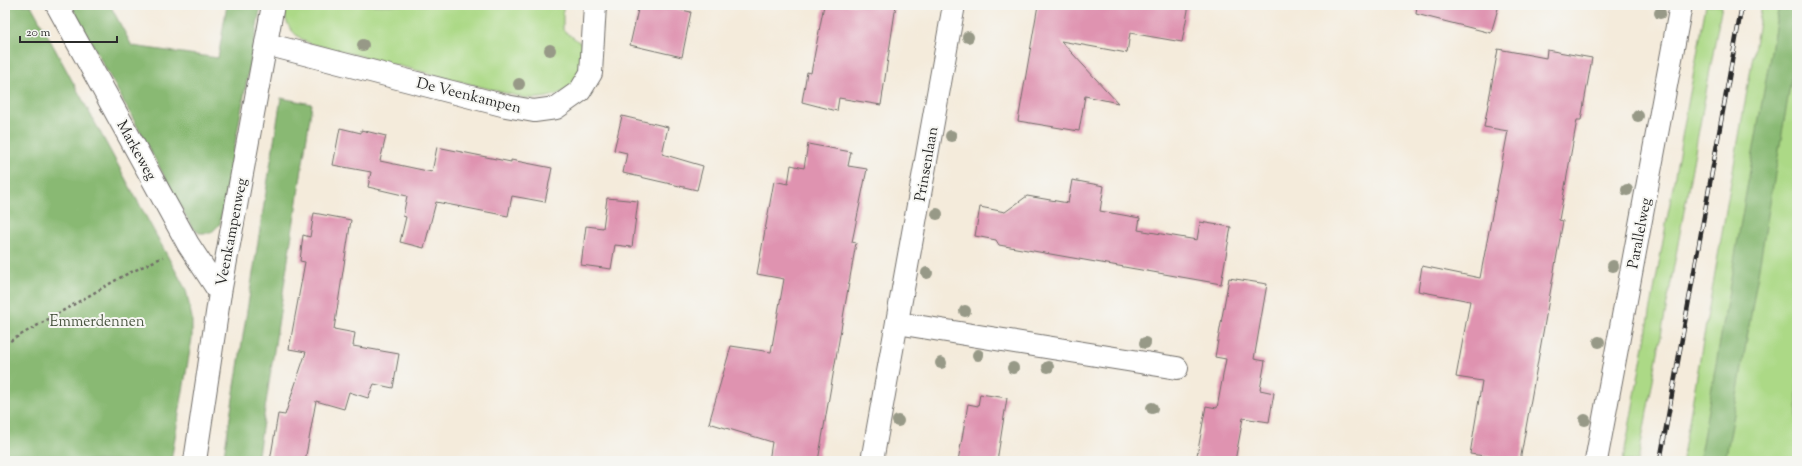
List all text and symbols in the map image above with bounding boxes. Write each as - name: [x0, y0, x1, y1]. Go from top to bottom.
- scale bar: [20, 18, 117, 44]
- text: 20 m: [26, 24, 51, 42]
- street label: De Veenkampen: [414, 73, 523, 120]
- street label: Markeweg: [111, 117, 161, 185]
- street label: Prinsenlaan: [911, 125, 944, 203]
- street label: Veenkampenweg: [212, 176, 253, 288]
- street label: Parallelweg: [1623, 196, 1658, 271]
- park label: Emmerdennen: [49, 312, 145, 333]

